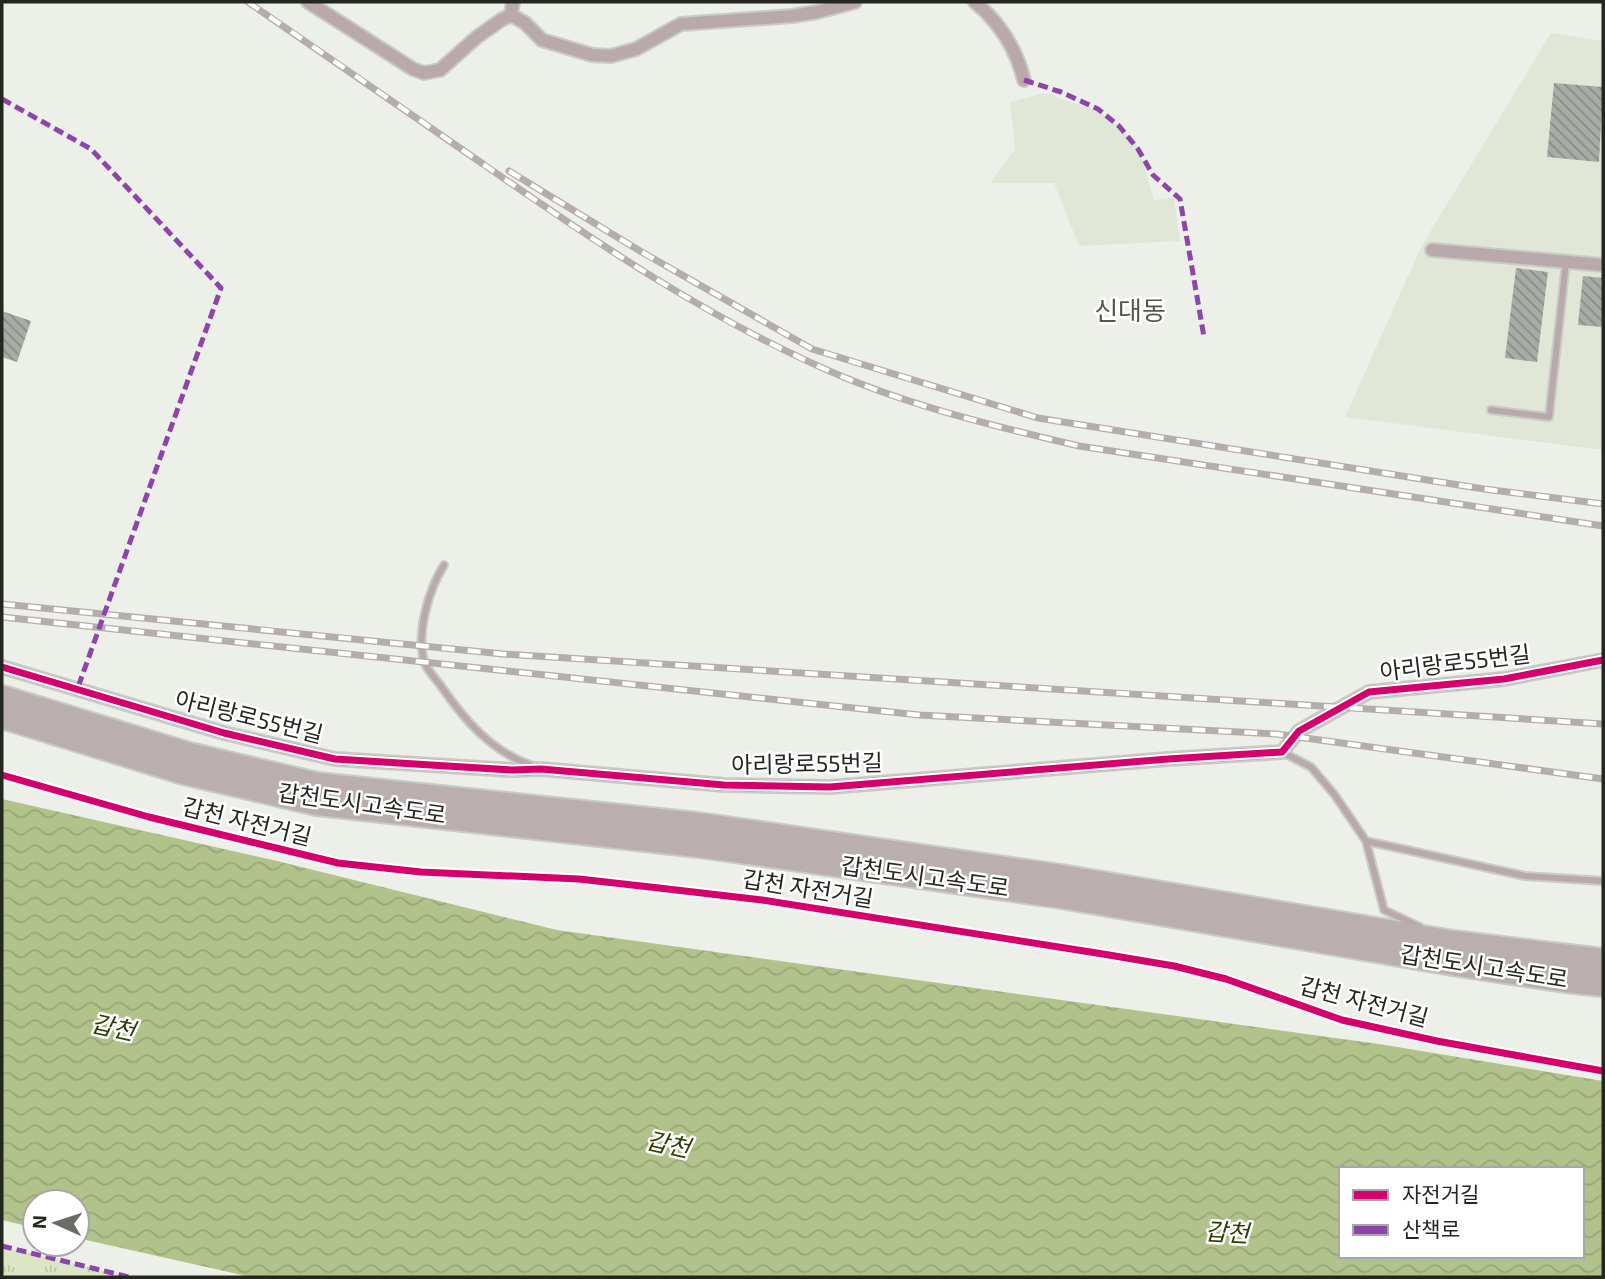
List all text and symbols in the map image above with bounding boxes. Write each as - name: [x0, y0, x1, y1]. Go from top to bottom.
- district label: 신대동: [1094, 294, 1166, 325]
- street label: 아리랑로55번길: [1378, 639, 1532, 685]
- street label: 아리랑로55번길: [172, 684, 326, 748]
- street label: 아리랑로55번길: [731, 748, 883, 778]
- street label: 갑천도시고속도로: [276, 777, 448, 829]
- street label: 갑천 자전거길: [180, 791, 315, 851]
- street label: 갑천도시고속도로: [839, 850, 1011, 902]
- street label: 갑천 자전거길: [741, 864, 876, 912]
- street label: 갑천도시고속도로: [1398, 939, 1570, 993]
- street label: 갑천 자전거길: [1297, 970, 1432, 1032]
- water label: 갑천: [89, 1008, 141, 1046]
- water label: 갑천: [644, 1125, 696, 1163]
- legend: [1339, 1167, 1584, 1258]
- text: 자전거길: [1402, 1181, 1479, 1206]
- north arrow: [21, 1188, 91, 1258]
- text: N: [27, 1215, 50, 1230]
- water label: 갑천: [1204, 1216, 1253, 1247]
- text: 산책로: [1402, 1216, 1460, 1241]

